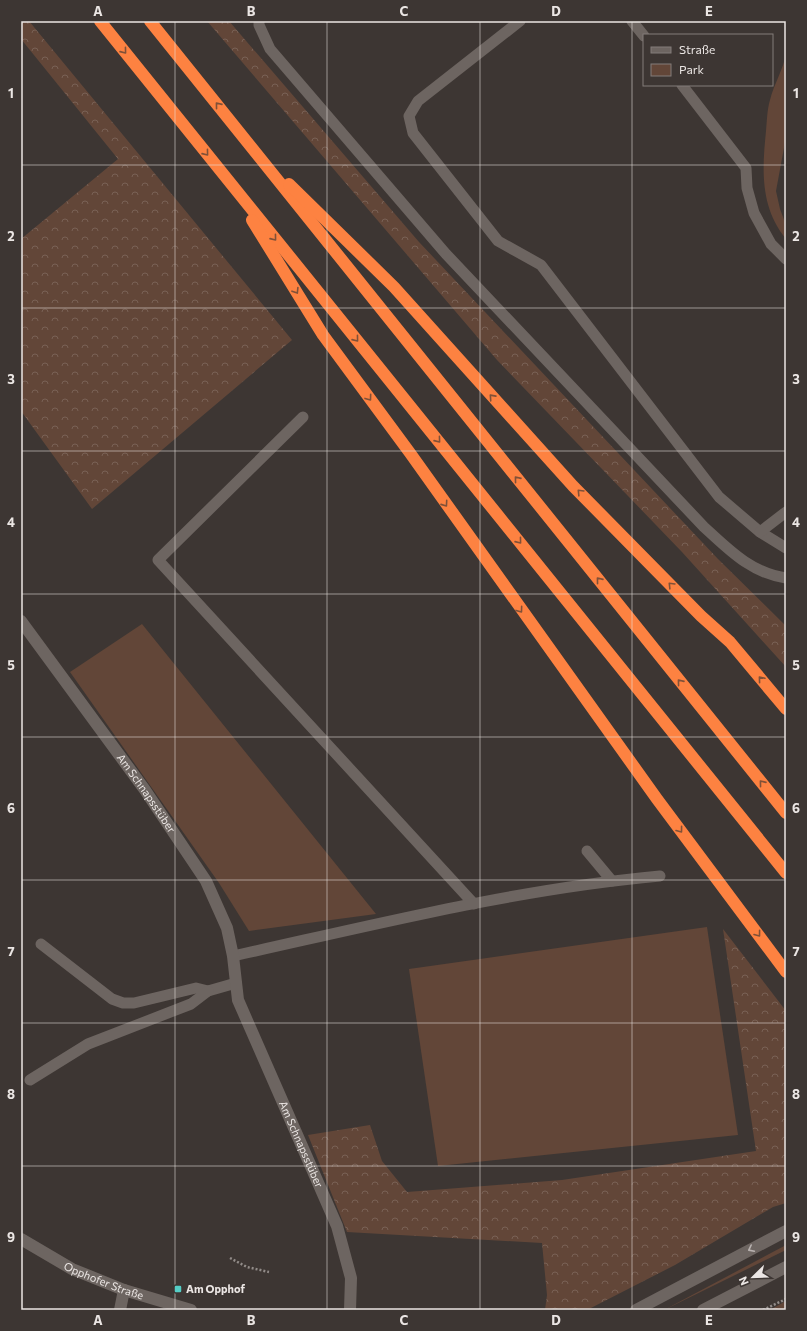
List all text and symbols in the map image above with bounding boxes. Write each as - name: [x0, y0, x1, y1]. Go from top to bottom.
- text: A: [93, 3, 103, 19]
- text: B: [247, 3, 256, 19]
- text: C: [400, 3, 409, 19]
- text: D: [551, 3, 561, 19]
- text: E: [705, 3, 713, 19]
- legend: [643, 34, 773, 86]
- text: Straße: [679, 42, 715, 56]
- one-way arrow: [120, 47, 127, 54]
- text: Park: [679, 62, 705, 76]
- text: 1: [8, 85, 14, 101]
- text: 1: [793, 85, 799, 101]
- one-way arrow: [216, 103, 223, 110]
- one-way arrow: [201, 148, 208, 155]
- text: 2: [7, 228, 15, 244]
- text: 2: [792, 228, 800, 244]
- one-way arrow: [270, 233, 277, 240]
- one-way arrow: [291, 287, 298, 294]
- one-way arrow: [351, 334, 358, 341]
- text: 3: [7, 371, 15, 387]
- text: 3: [792, 371, 800, 387]
- one-way arrow: [364, 394, 371, 401]
- one-way arrow: [490, 394, 497, 401]
- one-way arrow: [433, 435, 440, 442]
- one-way arrow: [515, 476, 522, 483]
- one-way arrow: [577, 489, 585, 497]
- one-way arrow: [440, 499, 447, 506]
- text: 4: [7, 514, 15, 530]
- text: 4: [792, 514, 800, 530]
- one-way arrow: [515, 537, 522, 544]
- one-way arrow: [596, 578, 603, 585]
- one-way arrow: [668, 582, 676, 590]
- one-way arrow: [515, 605, 522, 612]
- text: 5: [7, 657, 15, 673]
- text: 5: [792, 657, 800, 673]
- one-way arrow: [759, 676, 766, 684]
- one-way arrow: [678, 679, 685, 686]
- street label: Am Schnapsstüber: [115, 751, 179, 835]
- one-way arrow: [759, 780, 766, 788]
- text: 6: [7, 800, 15, 816]
- text: 6: [792, 800, 800, 816]
- one-way arrow: [675, 826, 682, 833]
- one-way arrow: [754, 930, 761, 937]
- text: 7: [7, 943, 15, 959]
- text: 7: [792, 943, 800, 959]
- text: 8: [7, 1086, 15, 1102]
- text: 8: [792, 1086, 800, 1102]
- street label: Am Schnapsstüber: [277, 1099, 327, 1190]
- text: 9: [7, 1229, 15, 1245]
- text: 9: [792, 1229, 800, 1245]
- one-way arrow: [748, 1245, 756, 1252]
- north arrow: [733, 1257, 773, 1297]
- street label: Opphofer Straße: [62, 1259, 145, 1302]
- text: N: [736, 1275, 751, 1287]
- place label: Am Opphof: [186, 1282, 245, 1295]
- marker: Am Opphof: [173, 1284, 183, 1294]
- text: A: [93, 1312, 103, 1328]
- text: B: [247, 1312, 256, 1328]
- text: C: [400, 1312, 409, 1328]
- text: D: [551, 1312, 561, 1328]
- text: E: [705, 1312, 713, 1328]

